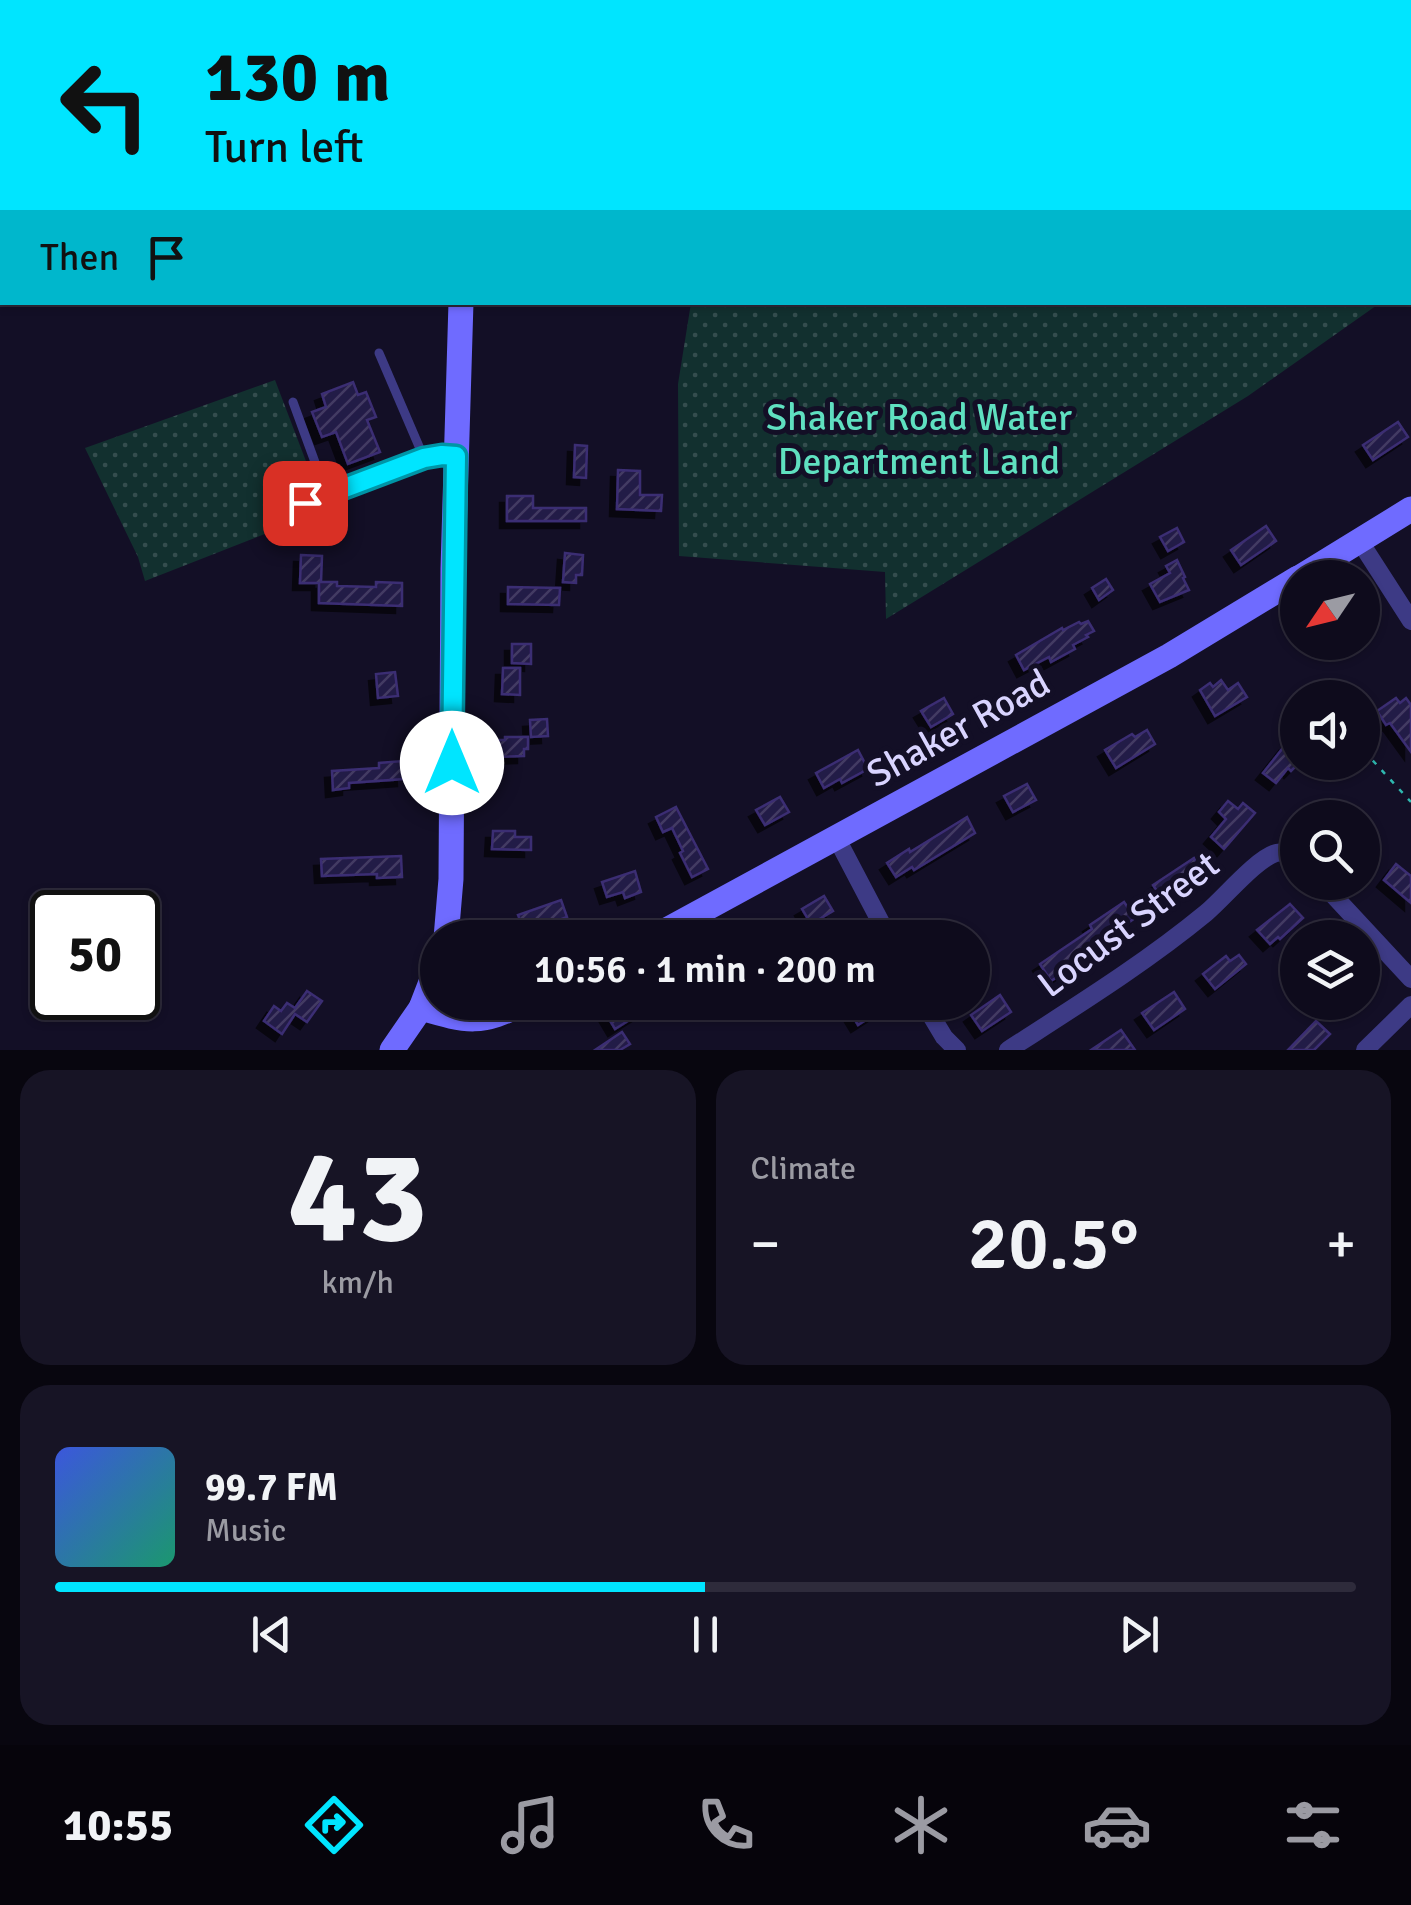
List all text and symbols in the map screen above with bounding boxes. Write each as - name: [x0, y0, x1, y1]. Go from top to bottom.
- text: 130 m: [205, 34, 390, 120]
- icon: left: [40, 40, 170, 170]
- text: Turn left: [205, 120, 364, 175]
- icon: arrive: [139, 230, 194, 285]
- text: Then: [40, 234, 119, 281]
- park label: Shaker Road Water Department Land: [766, 394, 1072, 485]
- pin: [263, 461, 348, 546]
- icon: arrive: [278, 476, 333, 531]
- north arrow: [1280, 560, 1380, 660]
- map controls: [1280, 560, 1380, 1020]
- street label: Shaker Road: [858, 659, 1058, 798]
- button: sound: [1280, 680, 1380, 780]
- position arrow: [400, 711, 504, 815]
- button: search: [1280, 800, 1380, 900]
- street label: Locust Street: [1028, 841, 1228, 1008]
- speed limit sign: 50: [30, 890, 160, 1020]
- button: layers: [1280, 920, 1380, 1020]
- text: 10:56 · 1 min · 200 m: [534, 946, 876, 993]
- text: 43: [288, 1118, 428, 1278]
- text: Climate: [751, 1149, 856, 1188]
- text: 20.5°: [968, 1197, 1139, 1290]
- text: −: [751, 1210, 780, 1278]
- text: +: [1326, 1210, 1356, 1278]
- text: km/h: [322, 1263, 394, 1302]
- text: 99.7 FM: [205, 1464, 338, 1511]
- text: Music: [205, 1511, 286, 1550]
- icon: previous: [244, 1607, 299, 1662]
- icon: pause: [678, 1607, 733, 1662]
- icon: next: [1112, 1607, 1167, 1662]
- icon: directions: [299, 1790, 369, 1860]
- icon: music: [495, 1790, 565, 1860]
- icon: phone: [691, 1790, 761, 1860]
- icon: climate: [886, 1790, 956, 1860]
- icon: car: [1082, 1790, 1152, 1860]
- icon: filters: [1278, 1790, 1348, 1860]
- text: 10:55: [63, 1798, 173, 1853]

